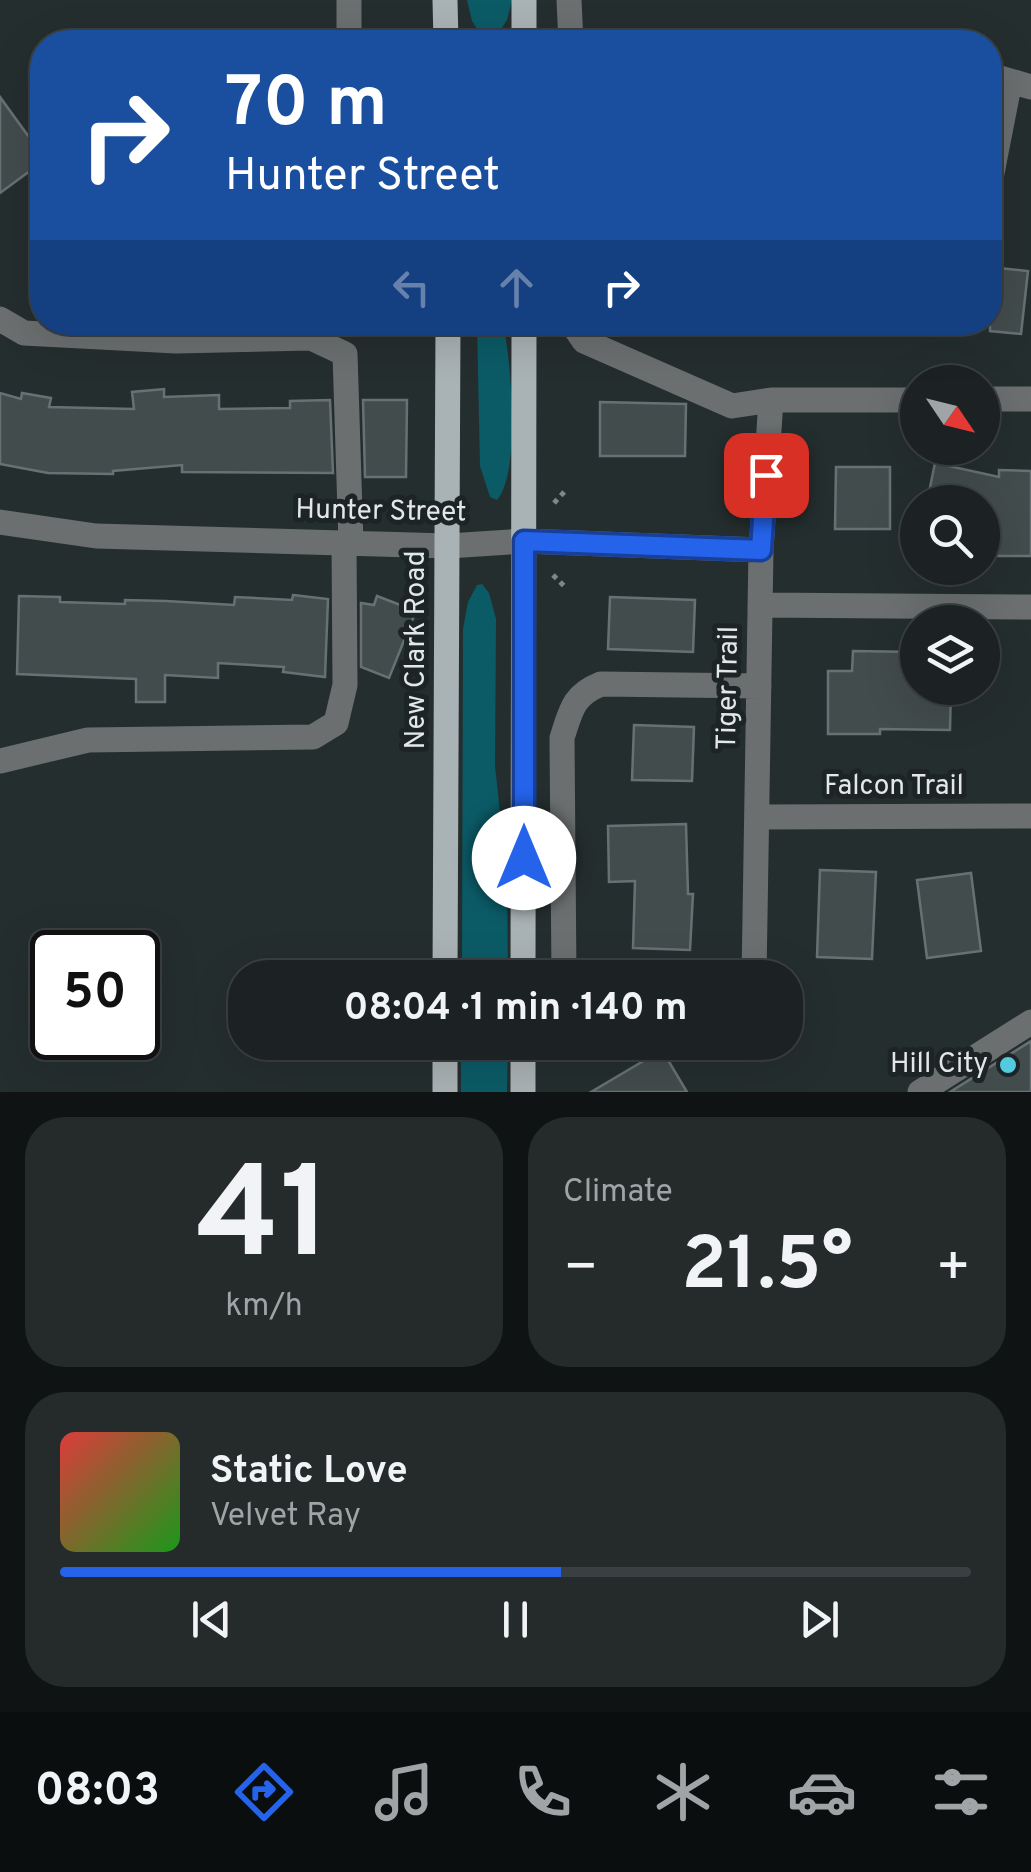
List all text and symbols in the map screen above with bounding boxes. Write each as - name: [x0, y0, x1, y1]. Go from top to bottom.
- text: 70 m: [225, 62, 388, 151]
- icon: right: [60, 70, 190, 200]
- text: Hunter Street: [225, 149, 500, 206]
- icon: left: [384, 260, 439, 315]
- icon: ahead: [489, 260, 544, 315]
- icon: right: [594, 260, 649, 315]
- north arrow: [900, 365, 1000, 465]
- map controls: [900, 365, 1000, 705]
- pin: [724, 433, 809, 518]
- icon: arrive: [739, 448, 794, 503]
- button: search: [900, 485, 1000, 585]
- street label: Hunter Street: [295, 493, 467, 531]
- street label: New Clark Road: [399, 551, 435, 749]
- button: layers: [900, 605, 1000, 705]
- street label: Tiger Trail: [710, 626, 748, 750]
- street label: Falcon Trail: [824, 769, 964, 805]
- position arrow: [472, 806, 576, 910]
- speed limit sign: 50: [30, 930, 160, 1060]
- text: 08:04 · 1 min · 140 m: [343, 985, 688, 1034]
- place label: Hill City: [890, 1047, 988, 1083]
- marker: Hill City: [997, 1054, 1019, 1076]
- text: 41: [196, 1139, 332, 1304]
- text: Climate: [563, 1173, 673, 1213]
- text: 21.5°: [681, 1221, 853, 1316]
- text: −: [563, 1235, 598, 1305]
- text: +: [936, 1235, 971, 1305]
- text: km/h: [225, 1287, 303, 1327]
- text: Static Love: [210, 1448, 408, 1497]
- text: Velvet Ray: [210, 1497, 361, 1537]
- icon: previous: [184, 1592, 239, 1647]
- icon: pause: [488, 1592, 543, 1647]
- icon: next: [792, 1592, 847, 1647]
- icon: directions: [229, 1757, 299, 1827]
- icon: music: [369, 1757, 439, 1827]
- icon: phone: [508, 1757, 578, 1827]
- icon: climate: [648, 1757, 718, 1827]
- icon: car: [787, 1757, 857, 1827]
- icon: filters: [926, 1757, 996, 1827]
- text: 08:03: [35, 1764, 160, 1821]

